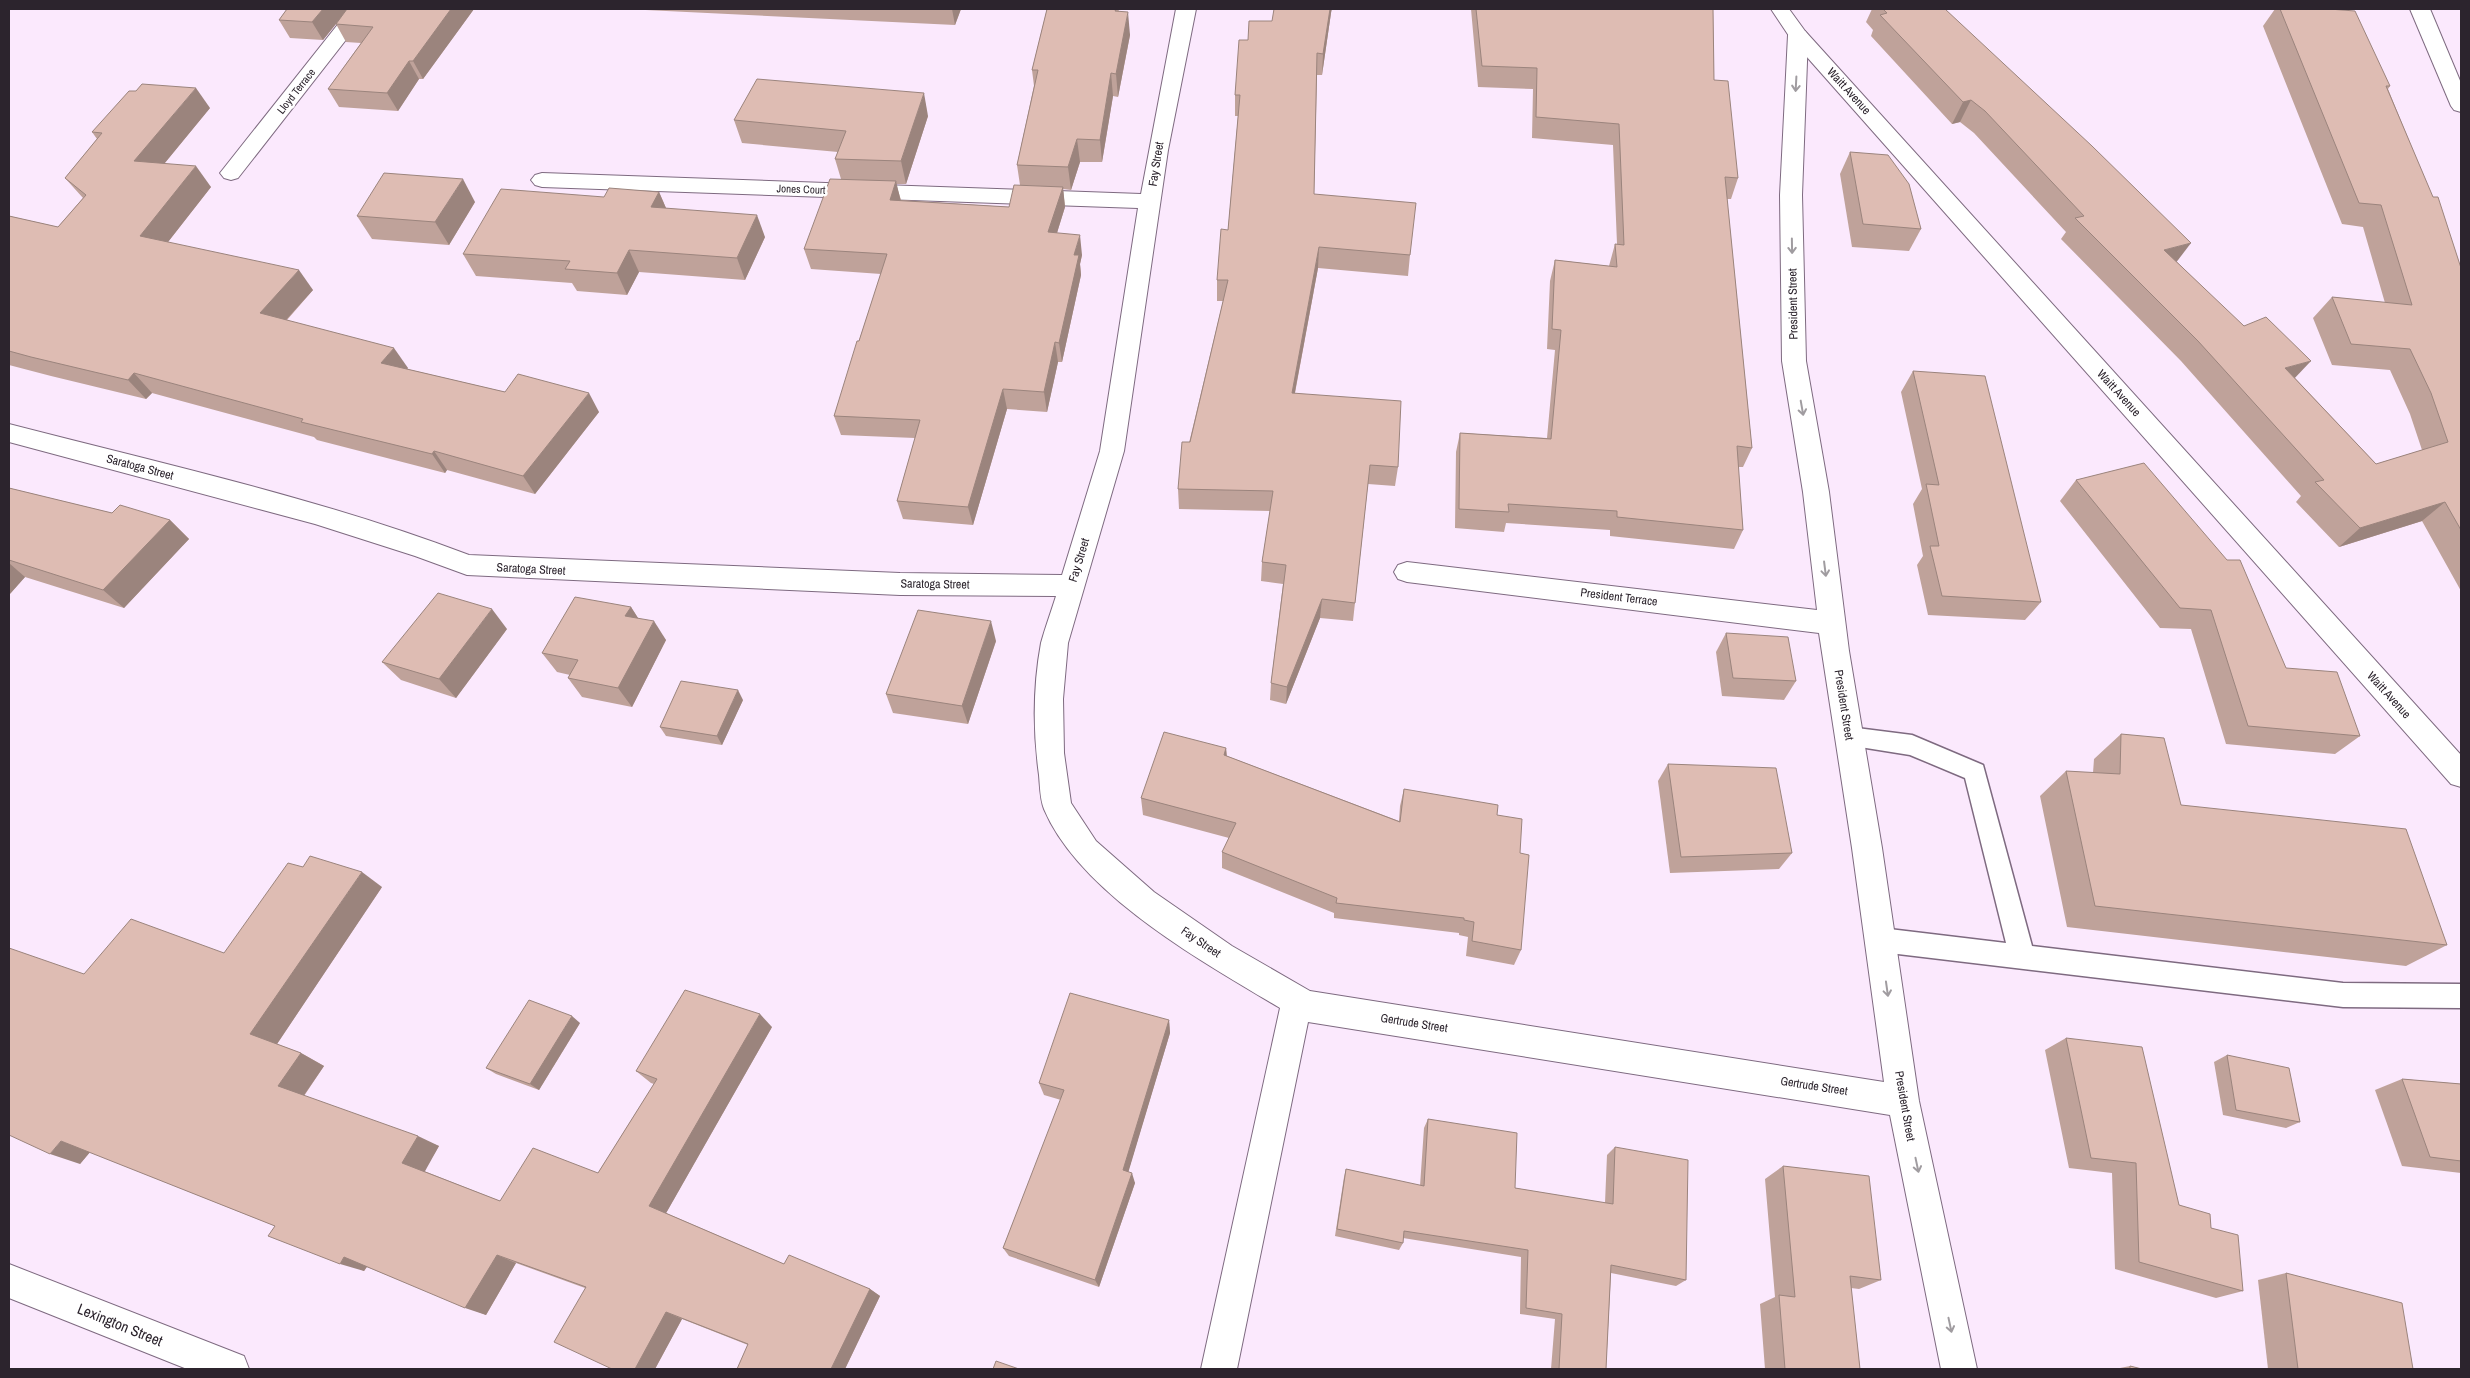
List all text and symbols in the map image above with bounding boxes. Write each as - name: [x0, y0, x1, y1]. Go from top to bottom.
- street label: Waitt Avenue: [1824, 64, 1874, 118]
- street label: Lloyd Terrace: [274, 65, 318, 117]
- one-way arrow: [1792, 75, 1801, 91]
- street label: Fay Street: [1145, 140, 1167, 187]
- street label: Jones Court: [776, 181, 826, 197]
- one-way arrow: [1787, 238, 1797, 254]
- street label: President Street: [1784, 268, 1802, 340]
- street label: Waitt Avenue: [2094, 366, 2144, 420]
- one-way arrow: [1797, 399, 1807, 415]
- street label: Saratoga Street: [105, 450, 176, 484]
- street label: Fay Street: [1065, 536, 1093, 584]
- street label: Saratoga Street: [496, 559, 566, 579]
- one-way arrow: [1820, 560, 1830, 576]
- street label: Saratoga Street: [900, 575, 970, 593]
- street label: President Terrace: [1580, 584, 1658, 610]
- street label: Waitt Avenue: [2364, 668, 2414, 722]
- street label: President Street: [1831, 669, 1858, 742]
- street label: Fay Street: [1178, 923, 1224, 961]
- one-way arrow: [1883, 980, 1893, 996]
- street label: Gertrude Street: [1379, 1010, 1449, 1036]
- street label: President Street: [1891, 1070, 1919, 1143]
- street label: Gertrude Street: [1779, 1073, 1849, 1099]
- one-way arrow: [1912, 1157, 1922, 1173]
- street label: Lexington Street: [74, 1298, 167, 1351]
- one-way arrow: [1946, 1316, 1955, 1332]

